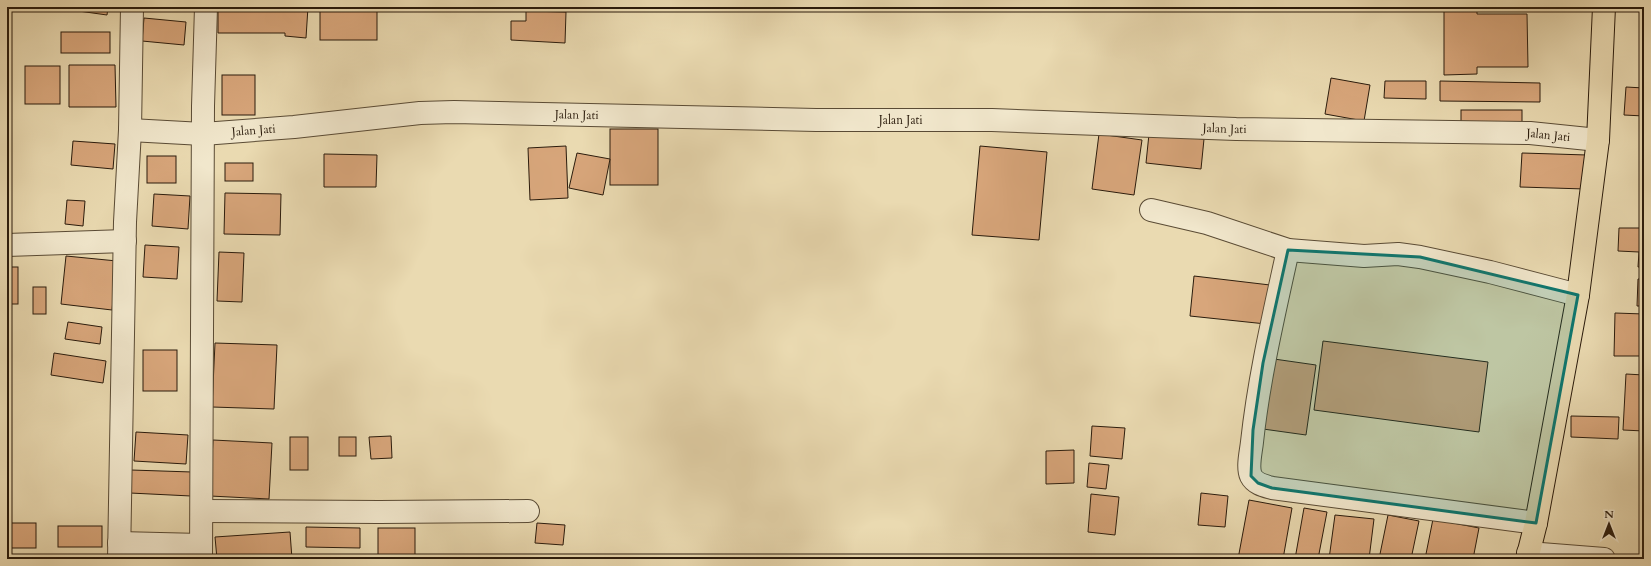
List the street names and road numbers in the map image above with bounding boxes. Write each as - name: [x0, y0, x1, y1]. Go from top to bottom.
- street label: Jalan Jati: [553, 106, 600, 123]
- street label: Jalan Jati: [877, 112, 923, 128]
- street label: Jalan Jati: [229, 120, 277, 140]
- street label: Jalan Jati: [1200, 120, 1247, 137]
- street label: Jalan Jati: [1524, 125, 1572, 145]

